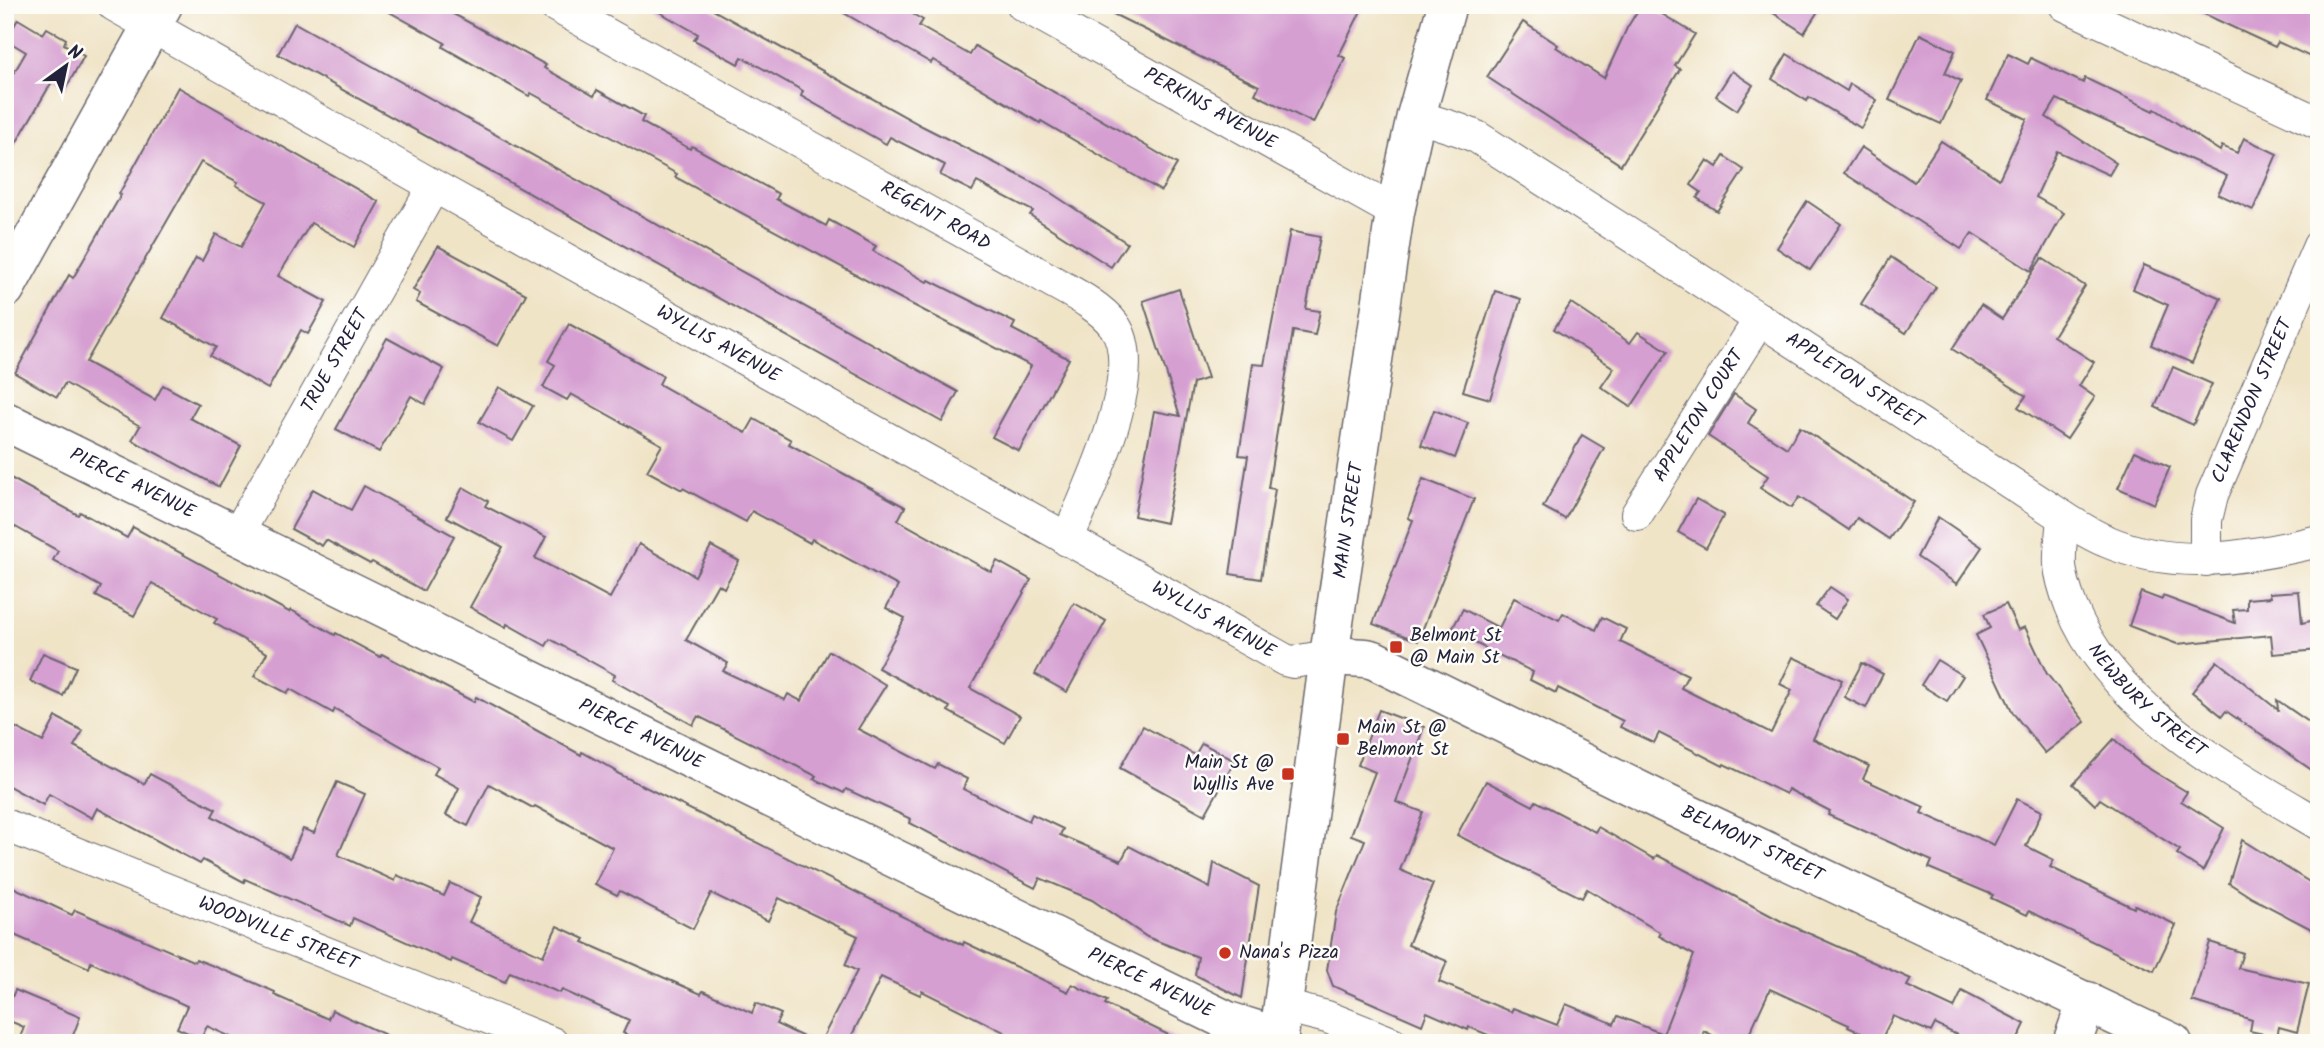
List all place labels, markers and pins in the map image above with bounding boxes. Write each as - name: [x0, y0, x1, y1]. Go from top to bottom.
- place label: Belmont St @ Main St: [1410, 621, 1502, 673]
- marker: Belmont St @ Main St: [1388, 639, 1404, 655]
- place label: Main St @ Belmont St: [1357, 713, 1449, 765]
- marker: Main St @ Belmont St: [1335, 731, 1351, 747]
- place label: Main St @ Wyllis Ave: [1184, 748, 1274, 800]
- marker: Main St @ Wyllis Ave: [1280, 766, 1296, 782]
- place label: Nana's Pizza: [1239, 938, 1339, 968]
- marker: Nana's Pizza: [1217, 945, 1233, 961]

